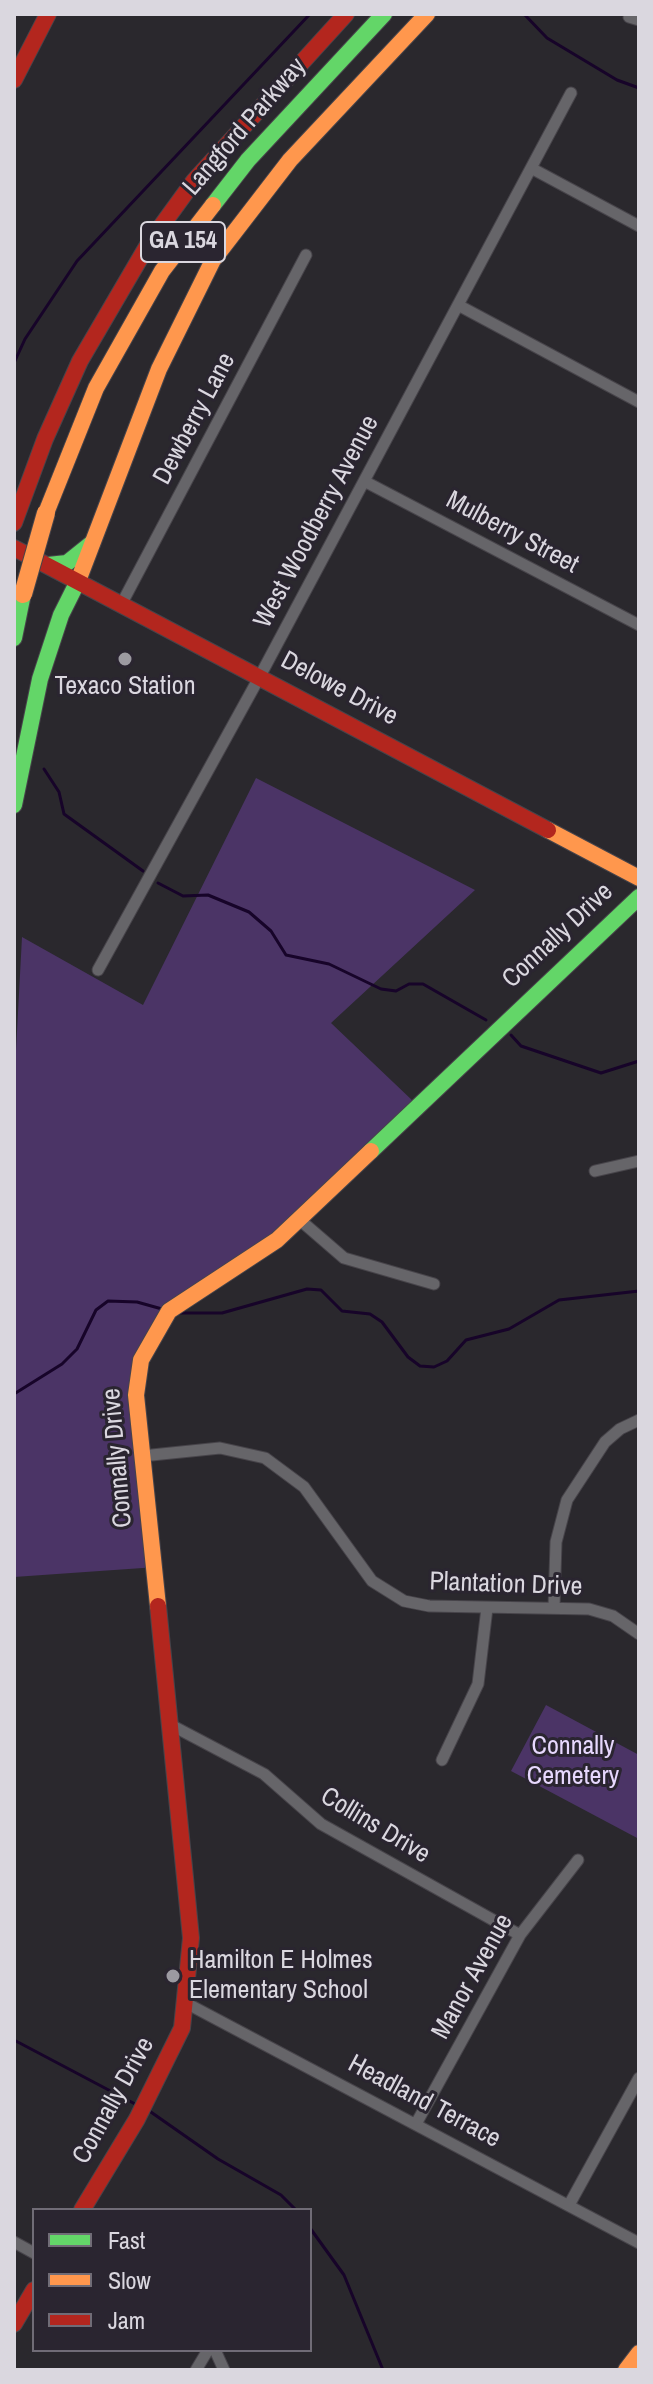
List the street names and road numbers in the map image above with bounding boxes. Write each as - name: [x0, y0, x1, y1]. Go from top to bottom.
- street label: Langford Parkway: [177, 52, 313, 202]
- road number: GA 154: [141, 222, 225, 262]
- street label: Dewberry Lane: [147, 348, 243, 490]
- street label: West Woodberry Avenue: [248, 411, 386, 633]
- street label: Mulberry Street: [440, 485, 584, 581]
- street label: Delowe Drive: [275, 645, 403, 733]
- street label: Connally Drive: [496, 877, 620, 995]
- street label: Connally Drive: [96, 1387, 140, 1529]
- street label: Plantation Drive: [429, 1567, 583, 1603]
- street label: Collins Drive: [315, 1781, 435, 1871]
- street label: Manor Avenue: [426, 1909, 520, 2045]
- street label: Connally Drive: [66, 2032, 162, 2170]
- street label: Headland Terrace: [342, 2049, 506, 2155]

